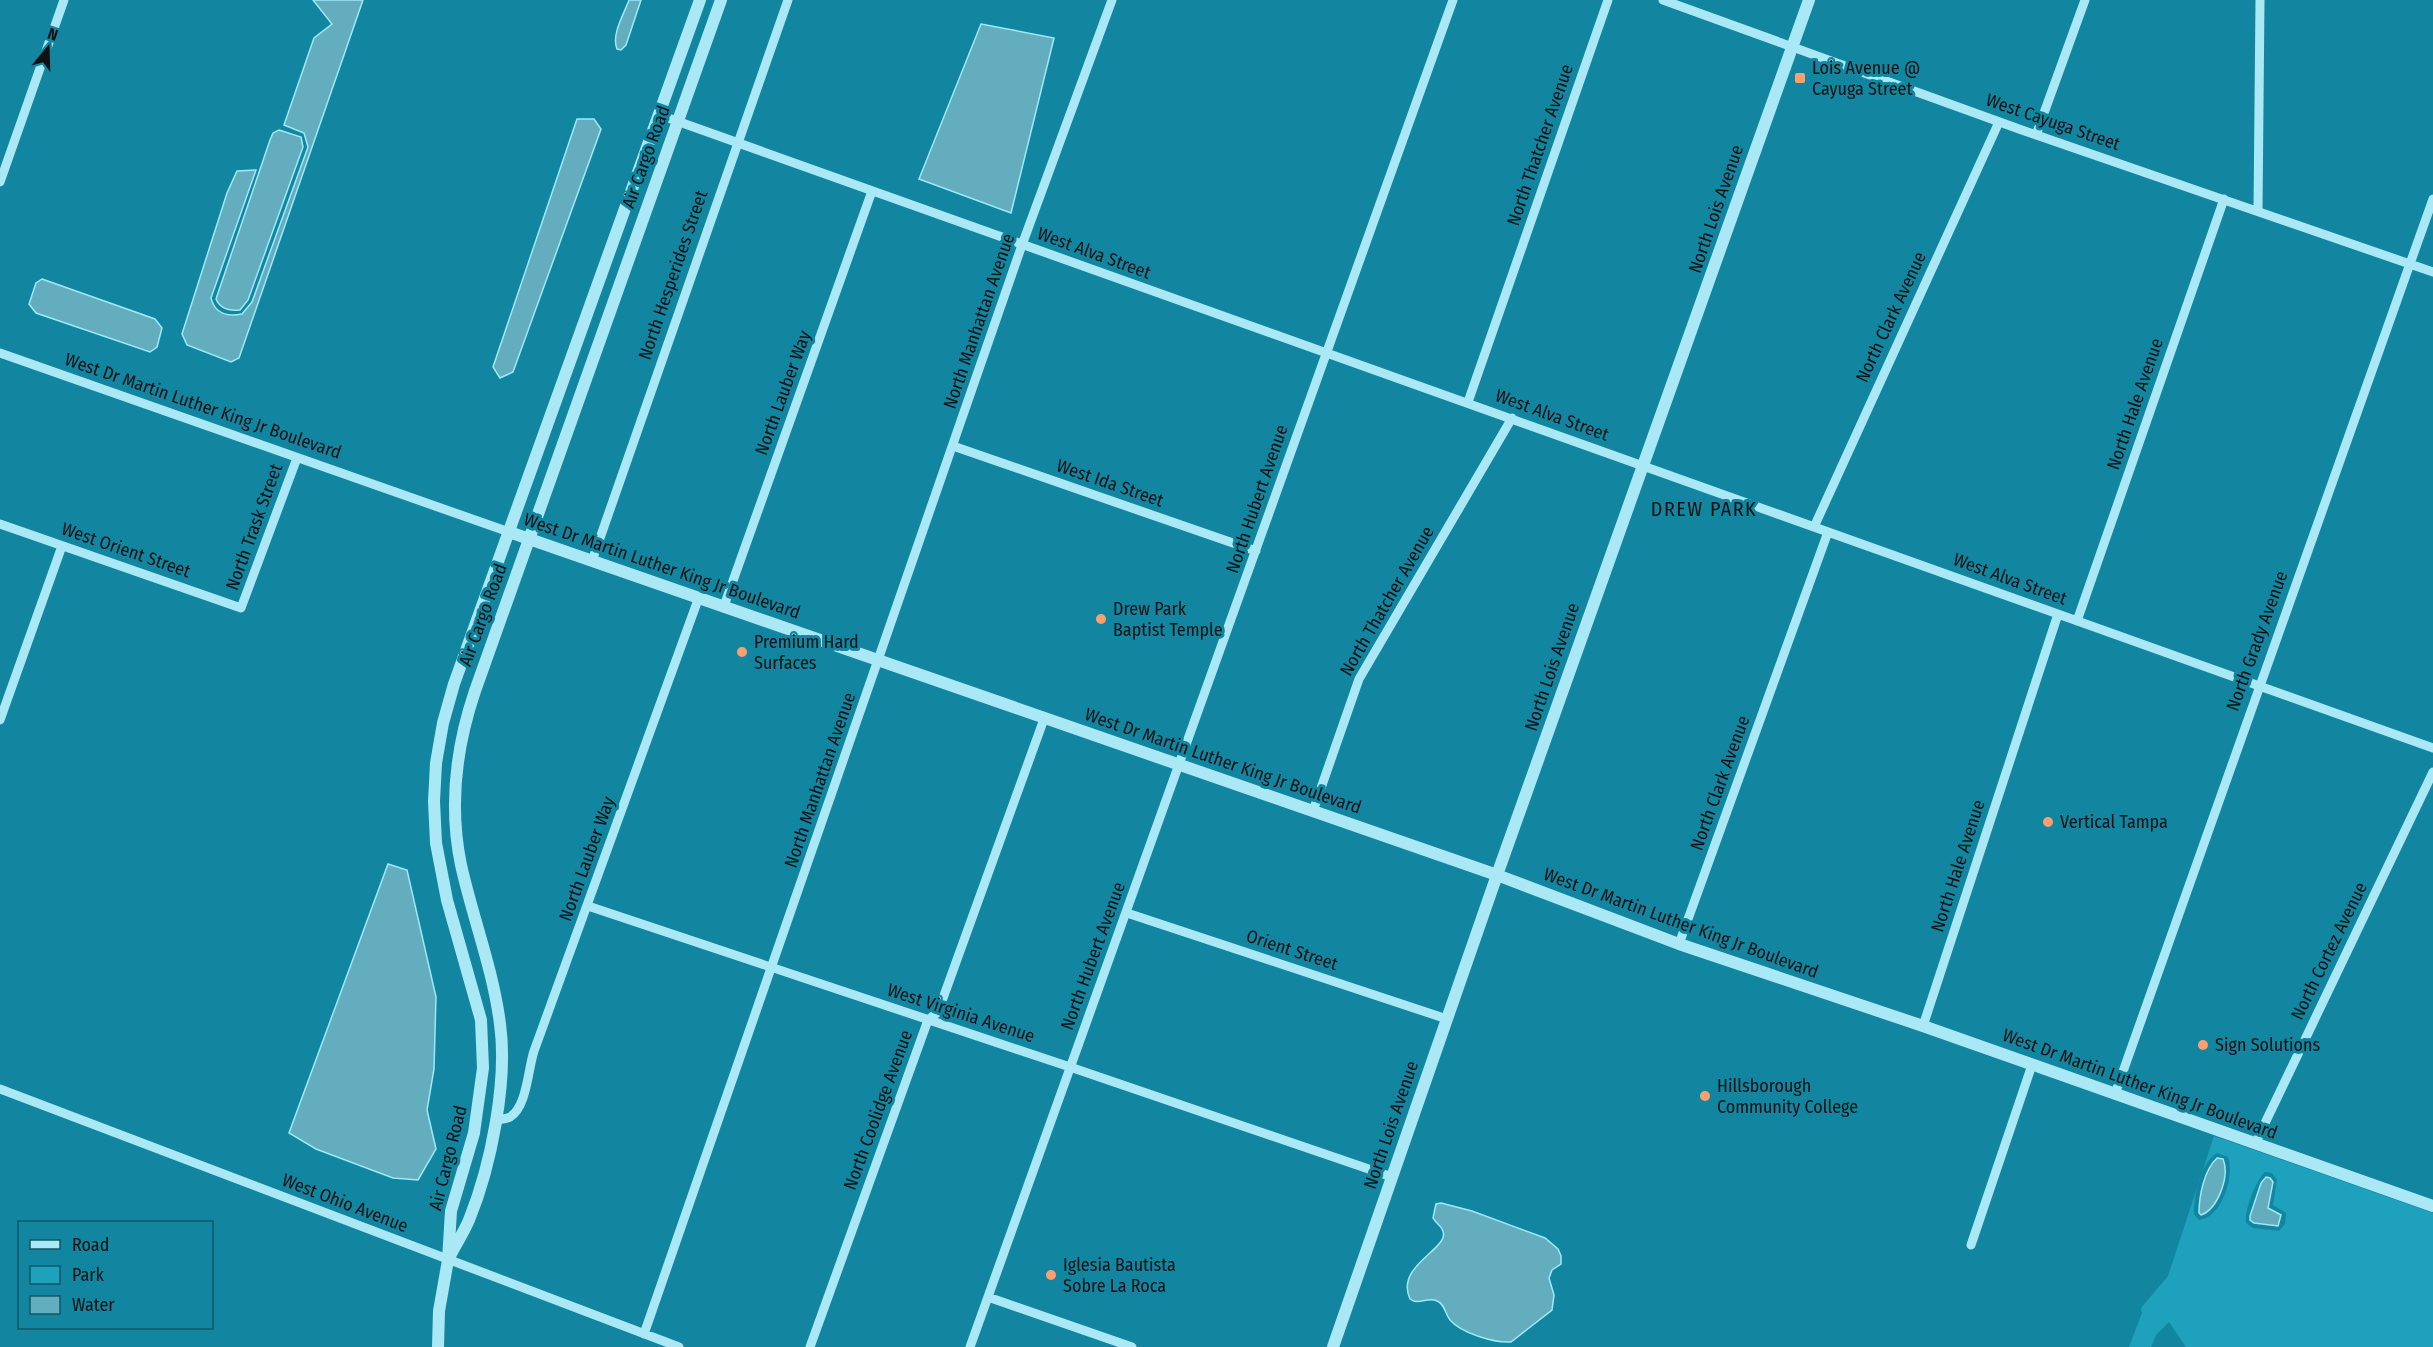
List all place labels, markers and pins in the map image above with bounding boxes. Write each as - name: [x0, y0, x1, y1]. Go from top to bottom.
- place label: Lois Avenue @ Cayuga Street: [1812, 57, 1920, 100]
- marker: Lois Avenue @ Cayuga Street: [1793, 71, 1807, 85]
- place label: Drew Park Baptist Temple: [1113, 598, 1223, 641]
- marker: Drew Park Baptist Temple: [1094, 612, 1108, 626]
- place label: Premium Hard Surfaces: [754, 631, 859, 674]
- marker: Premium Hard Surfaces: [735, 645, 749, 659]
- place label: Vertical Tampa: [2060, 811, 2168, 833]
- marker: Vertical Tampa: [2041, 815, 2055, 829]
- place label: Sign Solutions: [2215, 1034, 2321, 1056]
- marker: Sign Solutions: [2196, 1038, 2210, 1052]
- place label: Hillsborough Community College: [1717, 1075, 1858, 1118]
- marker: Hillsborough Community College: [1698, 1089, 1712, 1103]
- place label: Iglesia Bautista Sobre La Roca: [1063, 1254, 1176, 1297]
- marker: Iglesia Bautista Sobre La Roca: [1044, 1268, 1058, 1282]

